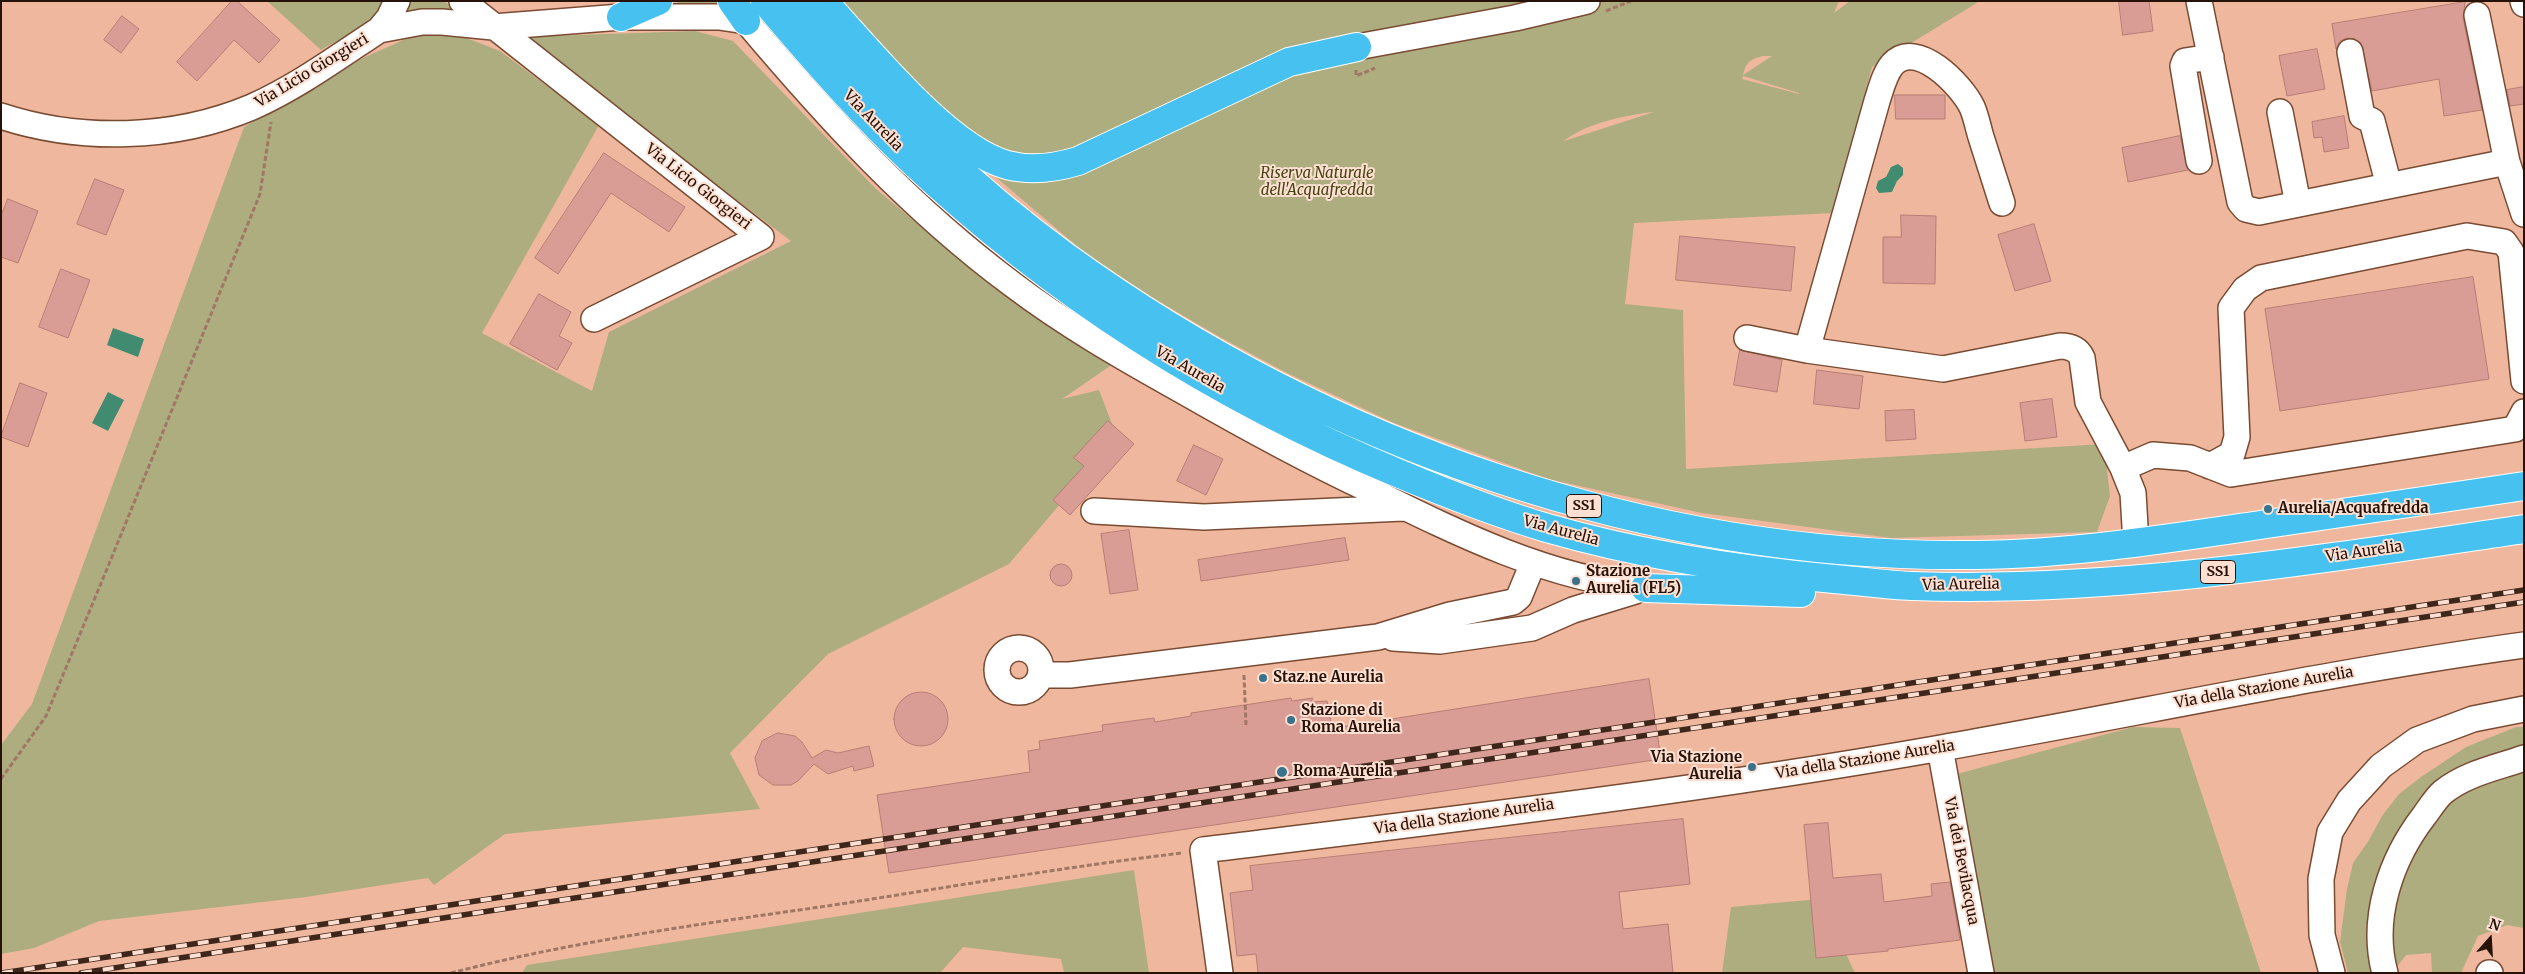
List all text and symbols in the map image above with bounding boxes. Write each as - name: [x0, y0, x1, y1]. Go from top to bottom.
- street label: Via Licio Giorgieri: [252, 30, 372, 112]
- street label: Via Aurelia: [840, 87, 906, 155]
- street label: Via Licio Giorgieri: [642, 140, 754, 234]
- park label: Riserva Naturale dell'Acquafredda: [1260, 165, 1374, 200]
- street label: Via Aurelia: [1152, 343, 1228, 397]
- road number: SS1: [1566, 494, 1602, 518]
- place label: Aurelia/Acquafredda: [2278, 500, 2429, 518]
- marker: Aurelia/Acquafredda: [2262, 503, 2274, 515]
- street label: Via Aurelia: [1521, 512, 1601, 550]
- street label: Via Aurelia: [2324, 538, 2404, 566]
- road number: SS1: [2200, 560, 2236, 584]
- place label: Stazione Aurelia (FL5): [1586, 563, 1681, 598]
- marker: Stazione Aurelia (FL5): [1570, 575, 1582, 587]
- street label: Via Aurelia: [1922, 575, 2000, 595]
- street label: Via della Stazione Aurelia: [2173, 663, 2355, 713]
- place label: Staz.ne Aurelia: [1273, 669, 1383, 687]
- marker: Staz.ne Aurelia: [1257, 672, 1269, 684]
- place label: Stazione di Roma Aurelia: [1301, 702, 1401, 737]
- marker: Stazione di Roma Aurelia: [1285, 714, 1297, 726]
- street label: Via della Stazione Aurelia: [1774, 737, 1956, 783]
- place label: Via Stazione Aurelia: [1651, 749, 1742, 784]
- marker: Via Stazione Aurelia: [1746, 761, 1758, 773]
- place label: Roma Aurelia: [1293, 763, 1393, 781]
- marker: Roma Aurelia: [1275, 765, 1289, 779]
- street label: Via della Stazione Aurelia: [1373, 795, 1555, 839]
- street label: Via dei Bevilacqua: [1940, 796, 1982, 926]
- north arrow: [2465, 914, 2515, 964]
- text: N: [2487, 915, 2503, 935]

